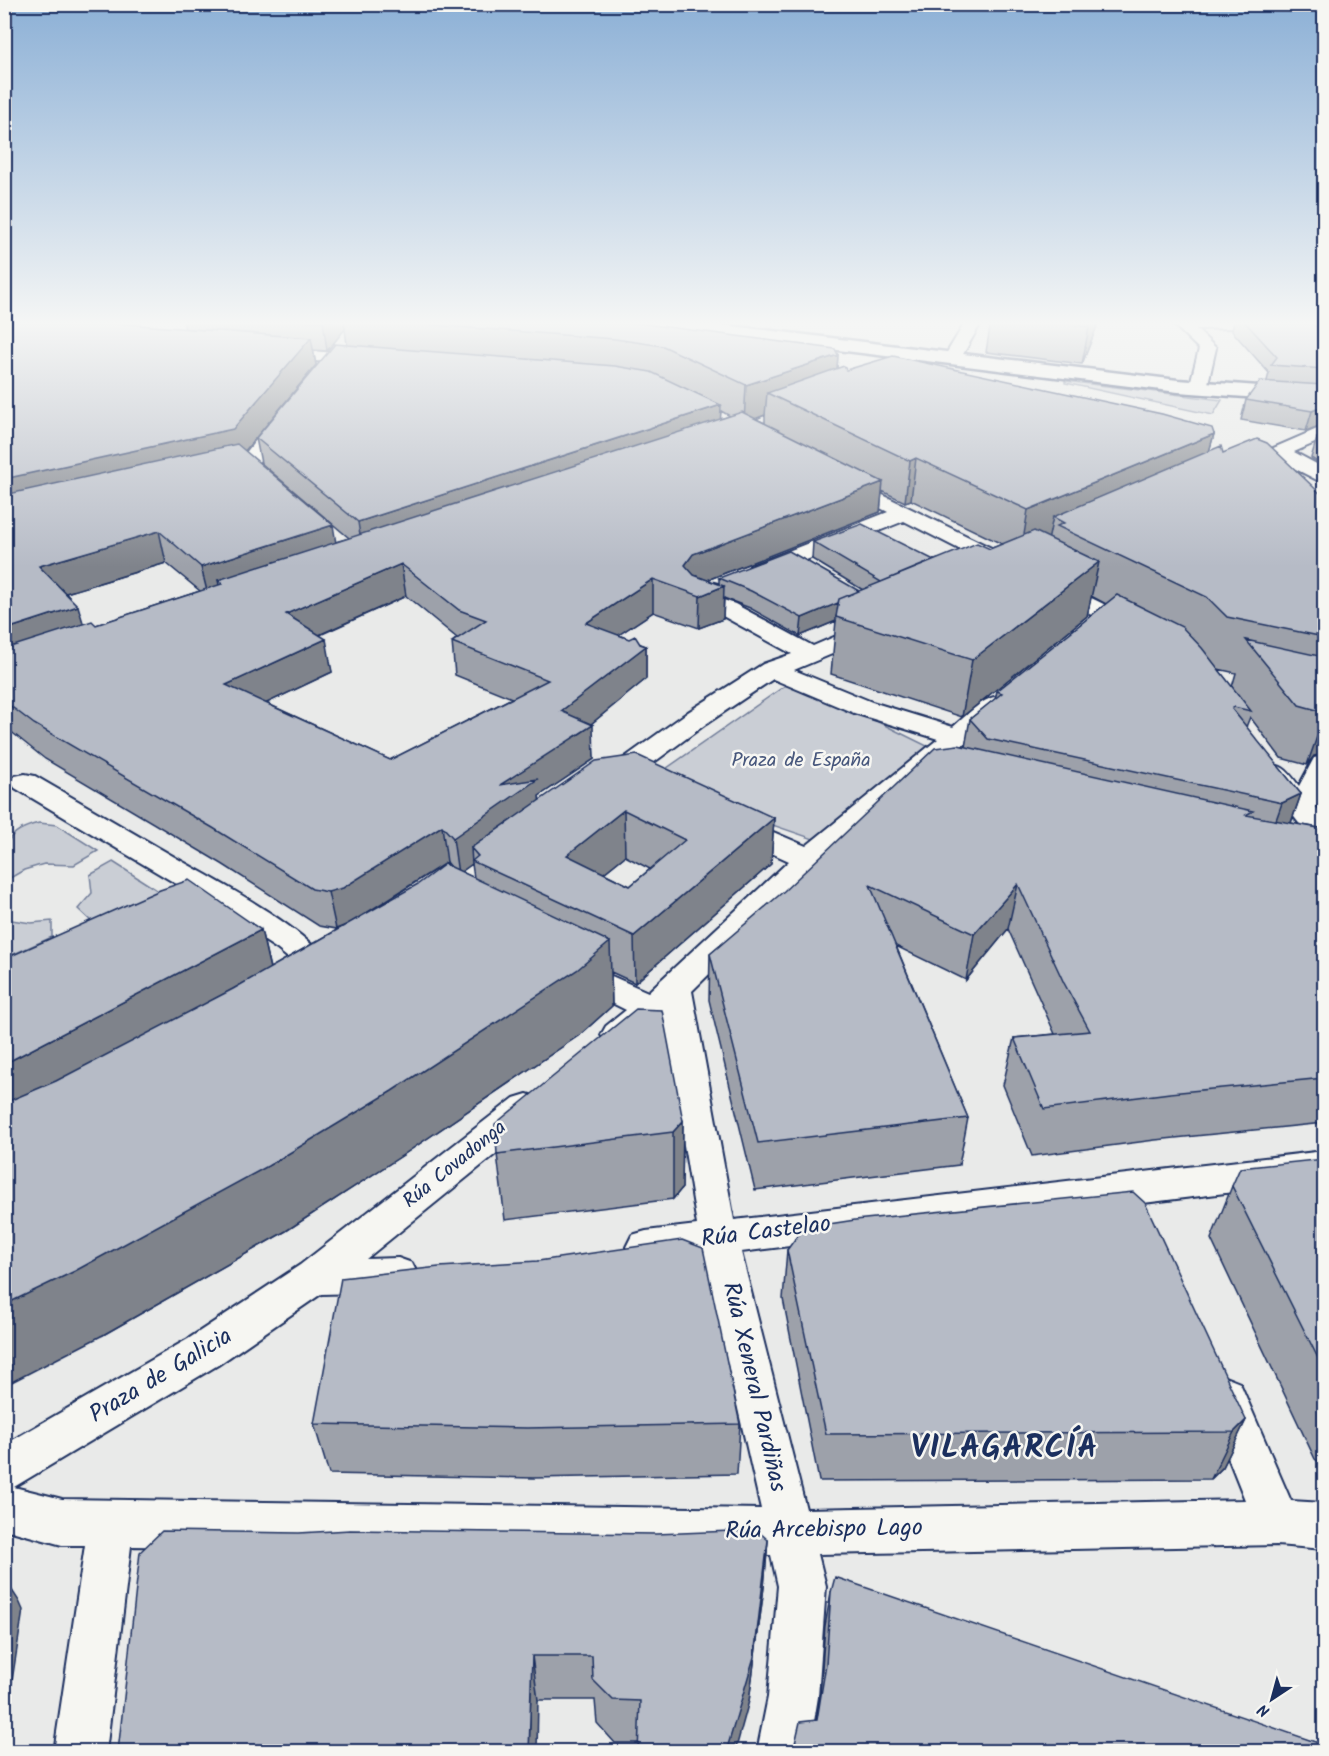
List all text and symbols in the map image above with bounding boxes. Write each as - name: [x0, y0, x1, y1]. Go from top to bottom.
- park label: Praza de España: [731, 745, 871, 777]
- street label: Rúa Covadonga: [396, 1113, 514, 1217]
- street label: Rúa Castelao: [699, 1205, 833, 1259]
- street label: Rúa Xeneral Pardiñas: [711, 1278, 797, 1496]
- street label: Praza de Galicia: [82, 1318, 240, 1434]
- district label: VILAGARCÍA: [911, 1423, 1099, 1474]
- street label: Rúa Arcebispo Lago: [725, 1509, 923, 1551]
- north arrow: [1242, 1669, 1302, 1729]
- text: N: [1253, 1697, 1276, 1723]

